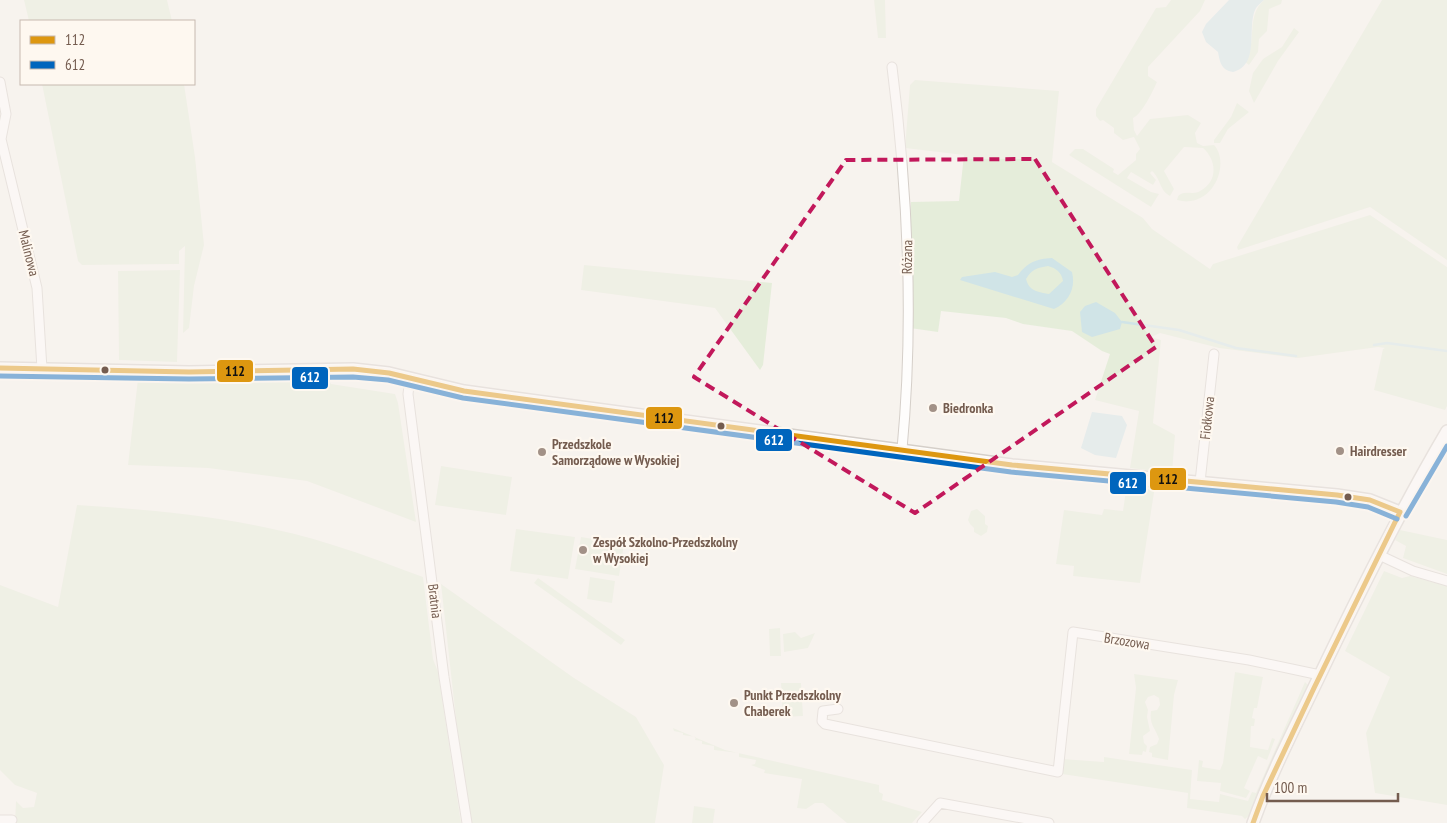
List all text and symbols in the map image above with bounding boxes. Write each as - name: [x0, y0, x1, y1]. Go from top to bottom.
- legend: [20, 20, 195, 85]
- text: 112: [65, 30, 85, 49]
- text: 612: [65, 55, 85, 74]
- street label: Malinowa: [15, 228, 43, 278]
- street label: Różana: [898, 240, 916, 274]
- line badge: 112: [216, 359, 254, 383]
- text: 112: [225, 362, 245, 380]
- unlabelled marker: [100, 365, 110, 375]
- line badge: 612: [291, 366, 329, 390]
- text: 612: [300, 368, 320, 386]
- street label: Fiołkowa: [1196, 396, 1218, 440]
- place label: Biedronka: [943, 399, 994, 417]
- marker: Biedronka: [927, 402, 939, 414]
- line badge: 112: [645, 406, 683, 430]
- text: 112: [654, 409, 674, 427]
- unlabelled marker: [716, 421, 726, 431]
- line badge: 612: [755, 428, 793, 452]
- text: 612: [764, 431, 784, 449]
- place label: Przedszkole Samorządowe w Wysokiej: [552, 435, 679, 469]
- place label: Hairdresser: [1350, 442, 1408, 460]
- marker: Hairdresser: [1334, 445, 1346, 457]
- marker: Przedszkole Samorządowe w Wysokiej: [536, 446, 548, 458]
- line badge: 112: [1149, 467, 1187, 491]
- text: 112: [1158, 470, 1178, 488]
- line badge: 612: [1109, 471, 1147, 495]
- text: 612: [1118, 474, 1138, 492]
- unlabelled marker: [1343, 492, 1353, 502]
- place label: Zespół Szkolno-Przedszkolny w Wysokiej: [592, 533, 738, 567]
- marker: Zespół Szkolno-Przedszkolny w Wysokiej: [577, 544, 589, 556]
- street label: Bratnia: [424, 583, 446, 619]
- street label: Brzozowa: [1103, 629, 1151, 653]
- place label: Punkt Przedszkolny Chaberek: [744, 686, 841, 720]
- marker: Punkt Przedszkolny Chaberek: [728, 697, 740, 709]
- scale bar: [1267, 770, 1398, 802]
- text: 100 m: [1274, 778, 1307, 797]

